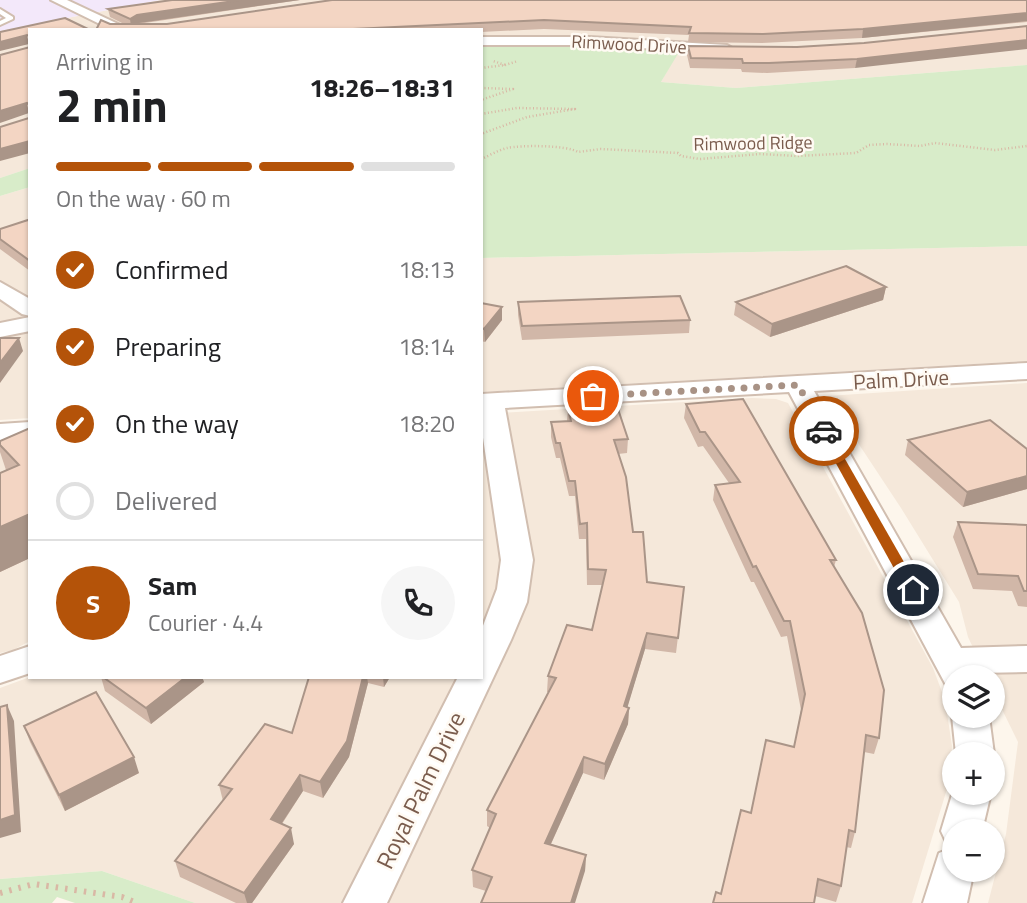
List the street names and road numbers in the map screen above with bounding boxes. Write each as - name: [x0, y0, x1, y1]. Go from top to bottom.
- street label: Rimwood Drive: [571, 27, 687, 61]
- street label: Rimwood Ridge: [693, 128, 813, 158]
- street label: Palm Drive: [852, 361, 950, 397]
- street label: Royal Palm Drive: [366, 705, 474, 875]

